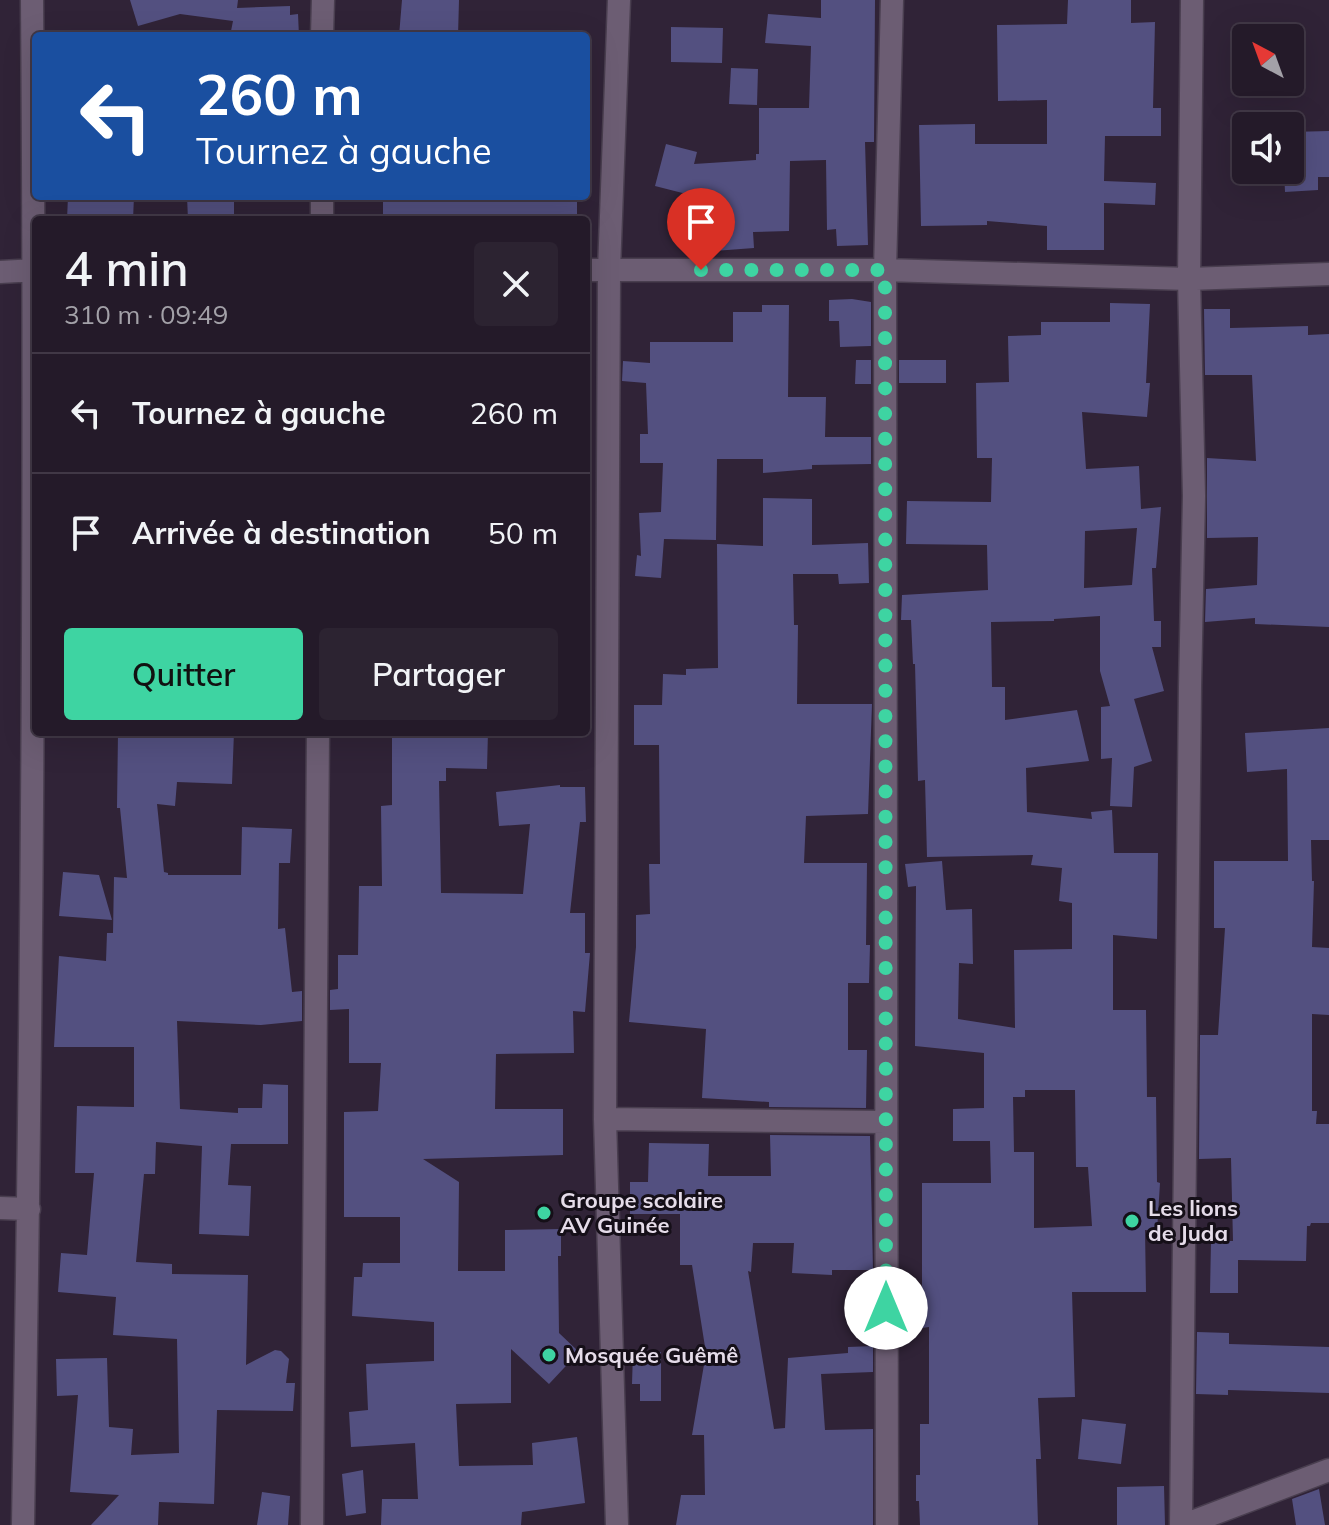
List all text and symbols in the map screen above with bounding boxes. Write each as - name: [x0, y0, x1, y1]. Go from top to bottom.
- north arrow: [1232, 24, 1304, 96]
- map controls: [1232, 24, 1304, 184]
- text: 260 m: [196, 59, 363, 129]
- icon: left: [64, 64, 168, 168]
- button: sound: [1232, 112, 1304, 184]
- text: Tournez à gauche: [196, 128, 492, 173]
- pin: [667, 188, 735, 270]
- icon: arrive: [679, 200, 723, 244]
- text: 4 min: [64, 238, 189, 298]
- button: close: [474, 242, 558, 326]
- text: 310 m · 09:49: [64, 298, 228, 331]
- icon: left: [64, 391, 108, 435]
- text: Tournez à gauche: [132, 394, 386, 432]
- text: 260 m: [470, 394, 558, 432]
- icon: arrive: [64, 511, 108, 555]
- text: Arrivée à destination: [132, 514, 431, 552]
- text: 50 m: [488, 514, 558, 552]
- button: Quitter: [64, 628, 303, 720]
- button: Partager: [319, 628, 558, 720]
- place label: Groupe scolaire AV Guinée: [560, 1186, 723, 1239]
- place label: Les lions de Juda: [1148, 1194, 1238, 1247]
- marker: Groupe scolaire AV Guinée: [535, 1204, 553, 1222]
- marker: Les lions de Juda: [1123, 1212, 1141, 1230]
- position arrow: [844, 1266, 928, 1350]
- place label: Mosquée Guêmê: [565, 1341, 738, 1369]
- marker: Mosquée Guêmê: [540, 1346, 558, 1364]

